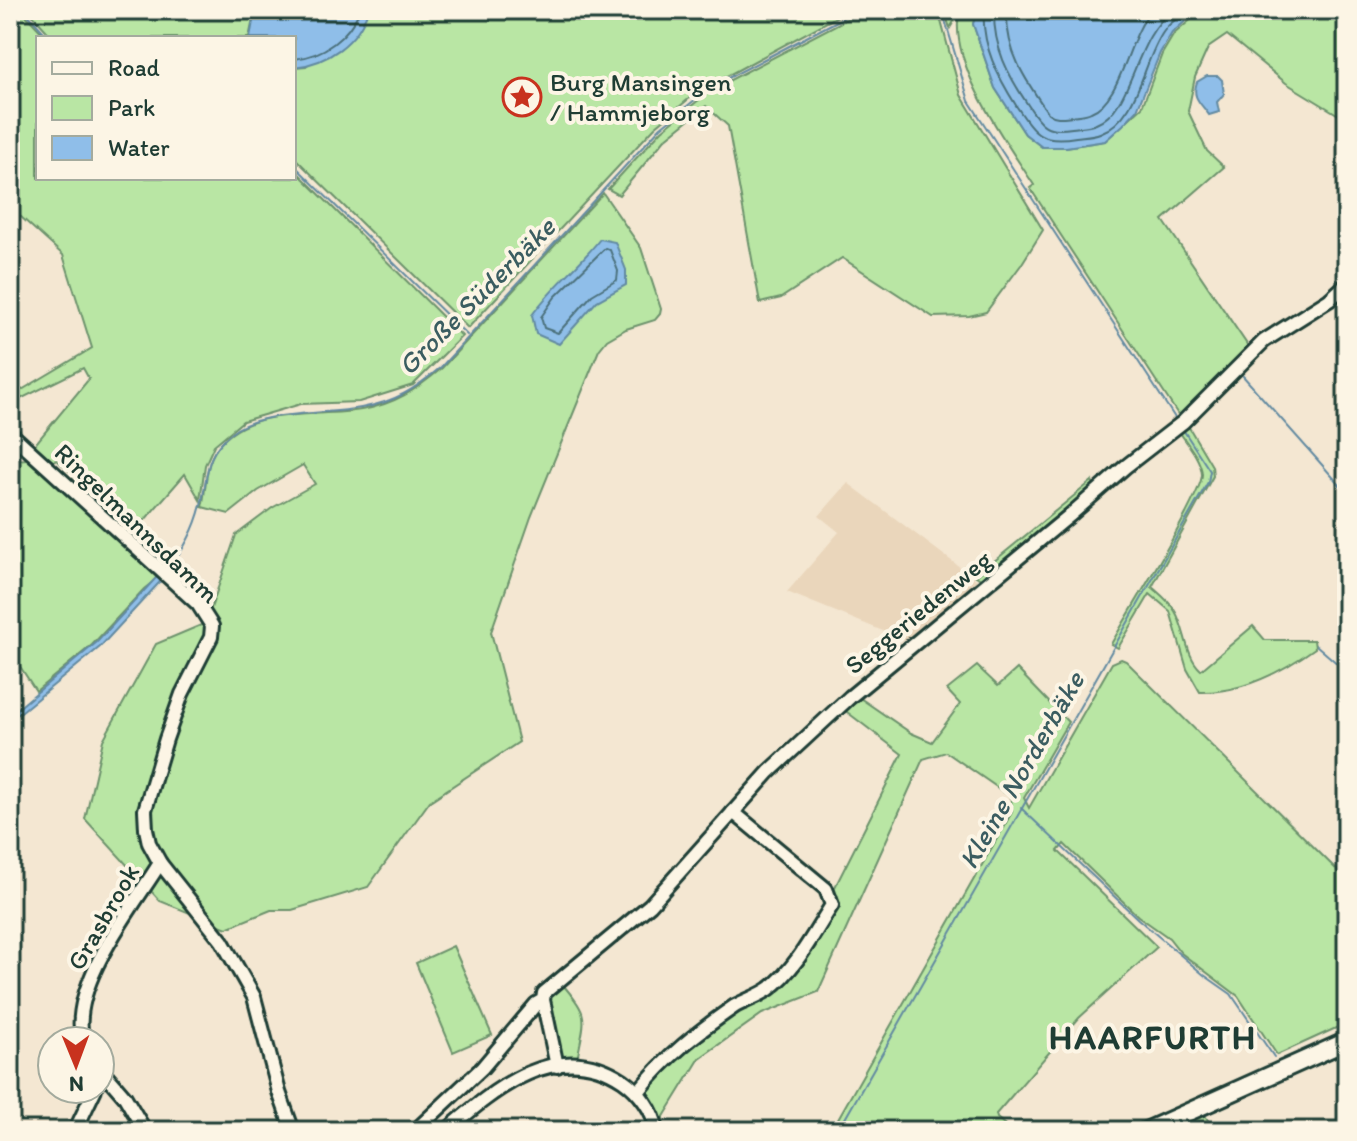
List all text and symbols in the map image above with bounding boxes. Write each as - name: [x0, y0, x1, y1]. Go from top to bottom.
- legend: [36, 36, 296, 180]
- text: Road: [108, 53, 160, 82]
- place label: Burg Mansingen / Hammjeborg: [550, 66, 732, 128]
- place icon: Burg Mansingen / Hammjeborg: [501, 76, 543, 118]
- text: Park: [108, 93, 155, 122]
- text: Water: [108, 133, 170, 162]
- water label: Große Süderbäke: [390, 209, 563, 382]
- street label: Ringelmannsdamm: [48, 436, 226, 610]
- street label: Seggeriedenweg: [838, 543, 998, 681]
- water label: Kleine Norderbäke: [951, 664, 1092, 875]
- street label: Grasbrook: [60, 858, 146, 976]
- district label: HAARFURTH: [1049, 1017, 1257, 1058]
- north arrow: [36, 1025, 116, 1105]
- text: N: [69, 1071, 84, 1098]

